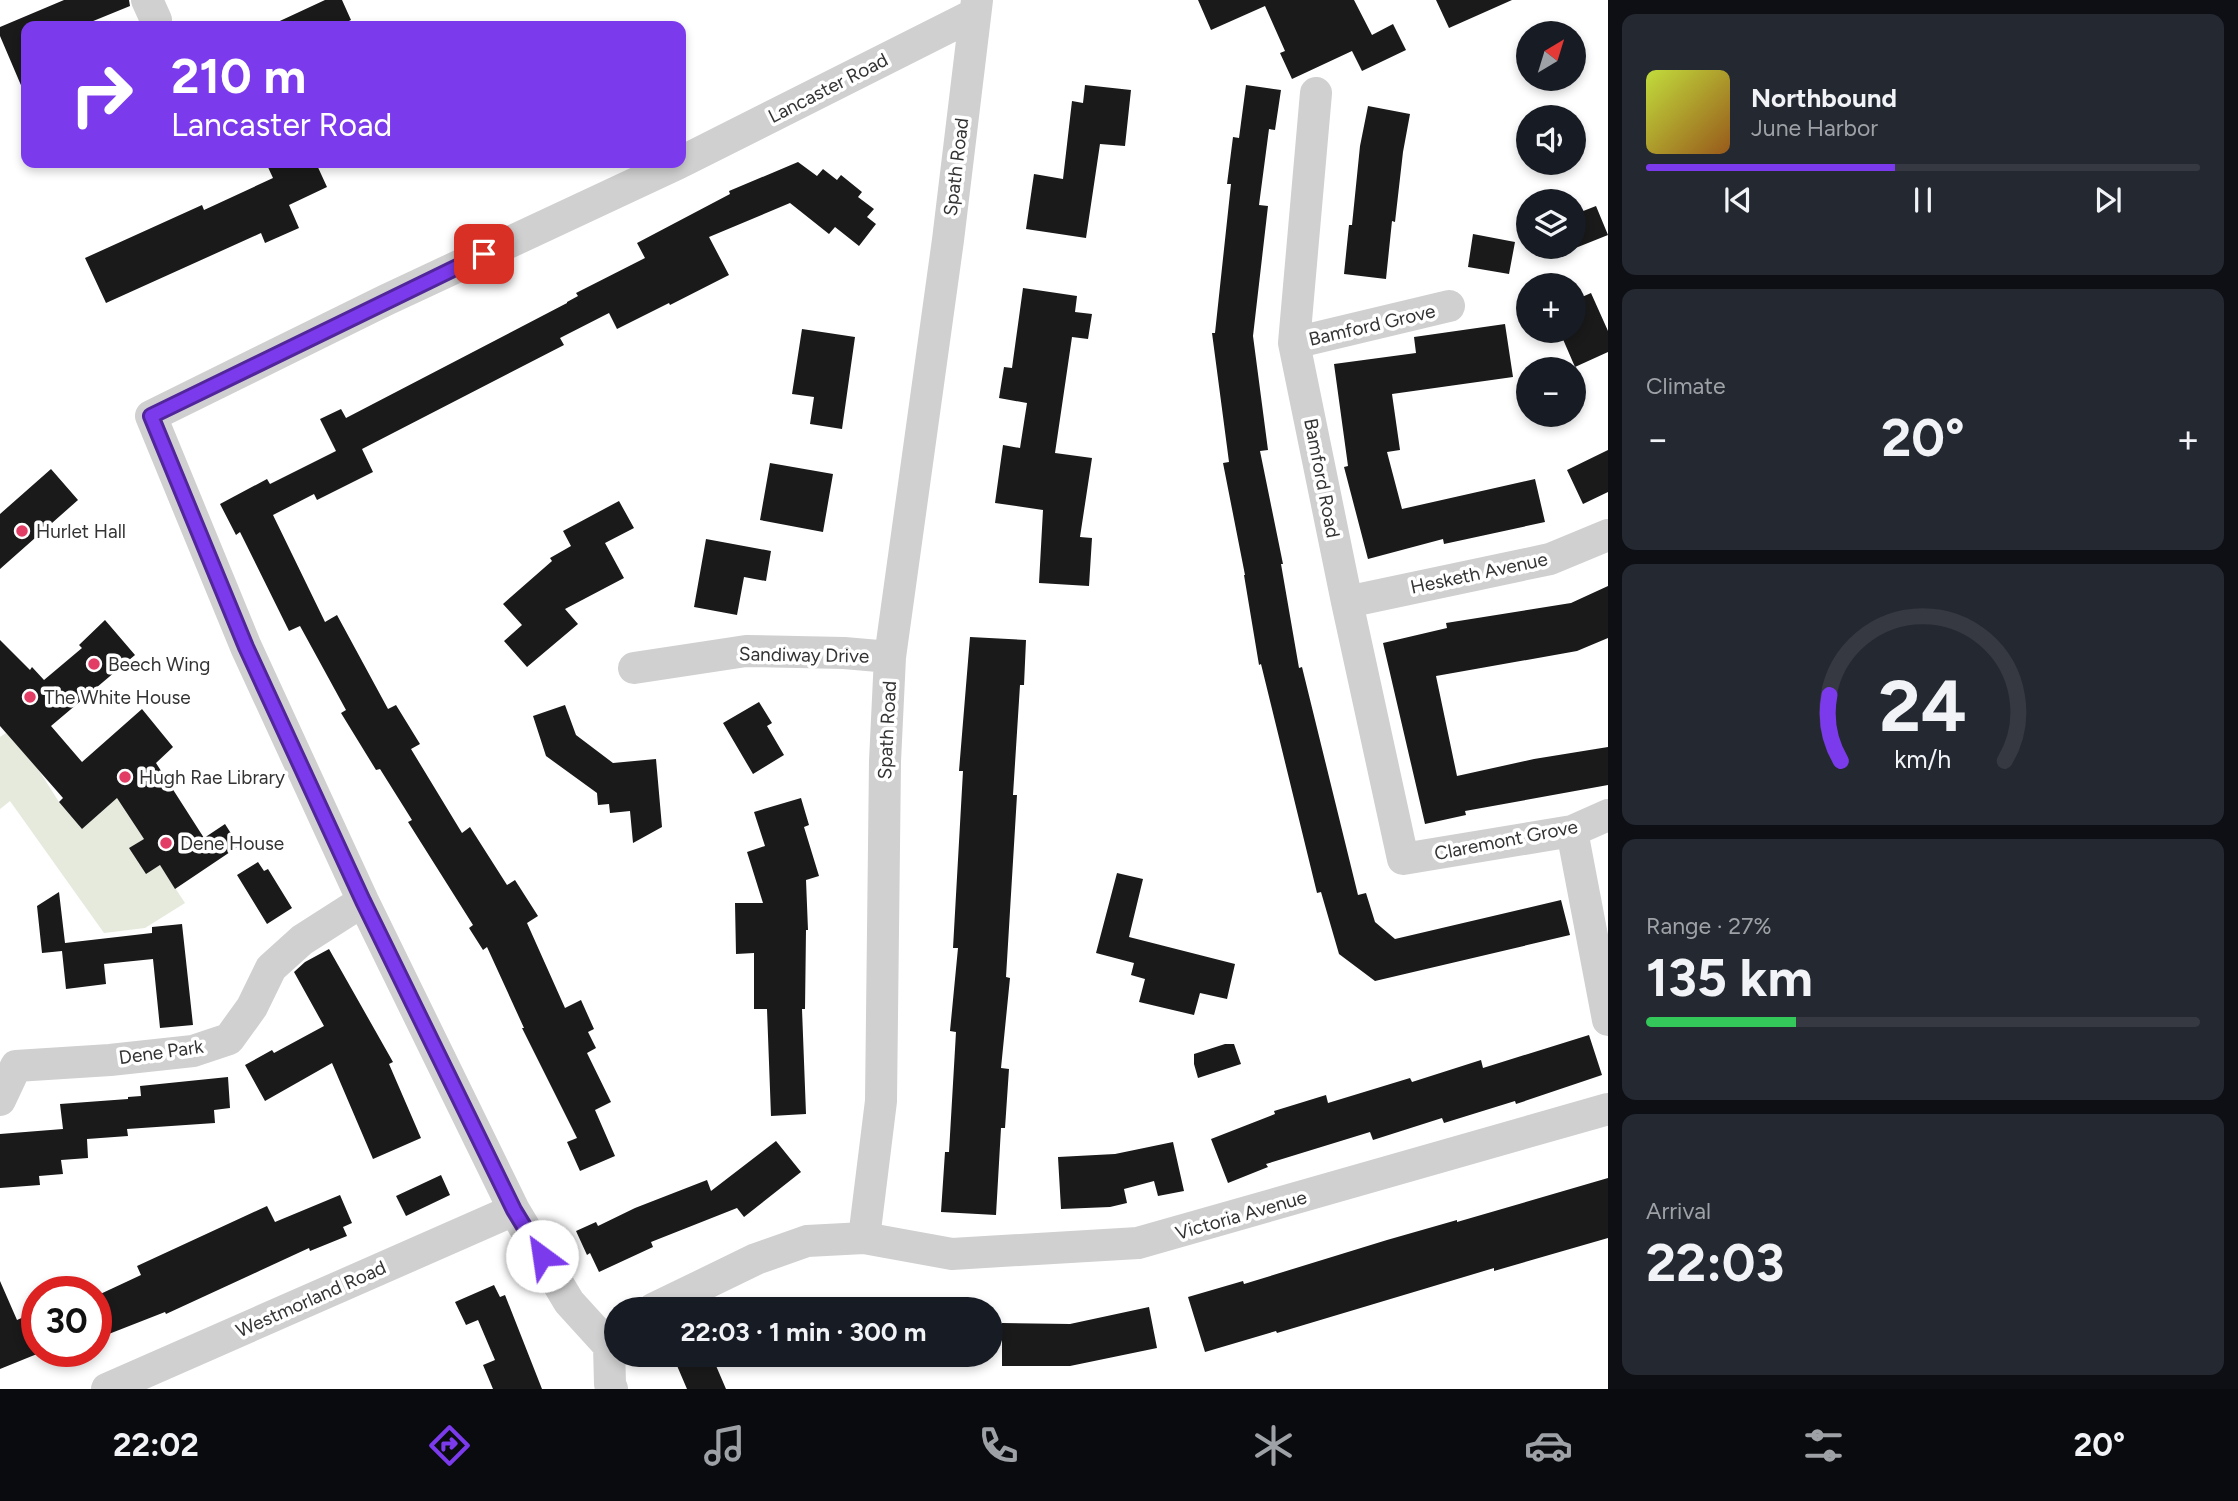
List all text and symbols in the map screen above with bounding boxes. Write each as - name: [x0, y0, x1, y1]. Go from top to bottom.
- north arrow: [1516, 21, 1586, 91]
- map controls: [1516, 21, 1586, 427]
- text: 210 m: [171, 46, 306, 105]
- street label: Lancaster Road: [764, 48, 892, 128]
- icon: right: [56, 49, 147, 140]
- text: Northbound: [1751, 82, 1897, 114]
- button: sound: [1516, 105, 1586, 175]
- text: Lancaster Road: [171, 106, 392, 144]
- text: June Harbor: [1751, 114, 1878, 142]
- street label: Spath Road: [939, 117, 973, 217]
- icon: previous: [1719, 181, 1757, 219]
- icon: pause: [1904, 181, 1942, 219]
- icon: next: [2089, 181, 2127, 219]
- button: layers: [1516, 189, 1586, 259]
- pin: [454, 224, 514, 284]
- icon: arrive: [465, 235, 503, 273]
- button: +: [1516, 273, 1586, 343]
- street label: Bamford Grove: [1306, 299, 1438, 351]
- button: −: [1516, 357, 1586, 427]
- text: Climate: [1646, 372, 1725, 400]
- text: 20°: [1881, 407, 1965, 469]
- street label: Bamford Road: [1299, 416, 1345, 540]
- text: −: [1646, 416, 1670, 462]
- text: +: [2176, 416, 2200, 462]
- place label: Hurlet Hall: [36, 520, 126, 543]
- marker: Hurlet Hall: [14, 523, 30, 539]
- street label: Hesketh Avenue: [1408, 547, 1550, 599]
- street label: Sandiway Drive: [739, 642, 869, 668]
- place label: Beech Wing: [108, 653, 210, 676]
- marker: Beech Wing: [86, 656, 102, 672]
- text: 24: [1879, 662, 1967, 749]
- street label: Spath Road: [873, 680, 901, 780]
- place label: The White House: [44, 686, 191, 709]
- marker: The White House: [22, 689, 38, 705]
- text: km/h: [1894, 743, 1952, 773]
- place label: Hugh Rae Library: [139, 766, 285, 789]
- marker: Hugh Rae Library: [117, 769, 133, 785]
- street label: Claremont Grove: [1432, 815, 1580, 865]
- place label: Dene House: [180, 832, 284, 855]
- marker: Dene House: [158, 835, 174, 851]
- text: Range · 27%: [1646, 912, 1772, 940]
- text: 135 km: [1646, 947, 1813, 1009]
- street label: Dene Park: [117, 1035, 206, 1069]
- street label: Victoria Avenue: [1173, 1185, 1309, 1245]
- text: Arrival: [1646, 1197, 1711, 1225]
- position arrow: [505, 1219, 579, 1293]
- text: 22:03: [1646, 1232, 1784, 1294]
- street label: Westmorland Road: [233, 1256, 389, 1342]
- speed limit sign: 30: [21, 1276, 112, 1367]
- text: 22:03 · 1 min · 300 m: [681, 1316, 926, 1348]
- icon: directions: [425, 1421, 474, 1470]
- icon: music: [700, 1421, 749, 1470]
- icon: phone: [974, 1421, 1023, 1470]
- icon: climate: [1249, 1421, 1298, 1470]
- icon: car: [1524, 1421, 1573, 1470]
- icon: filters: [1799, 1421, 1848, 1470]
- text: 22:02: [113, 1426, 199, 1464]
- text: 20°: [2074, 1426, 2125, 1464]

